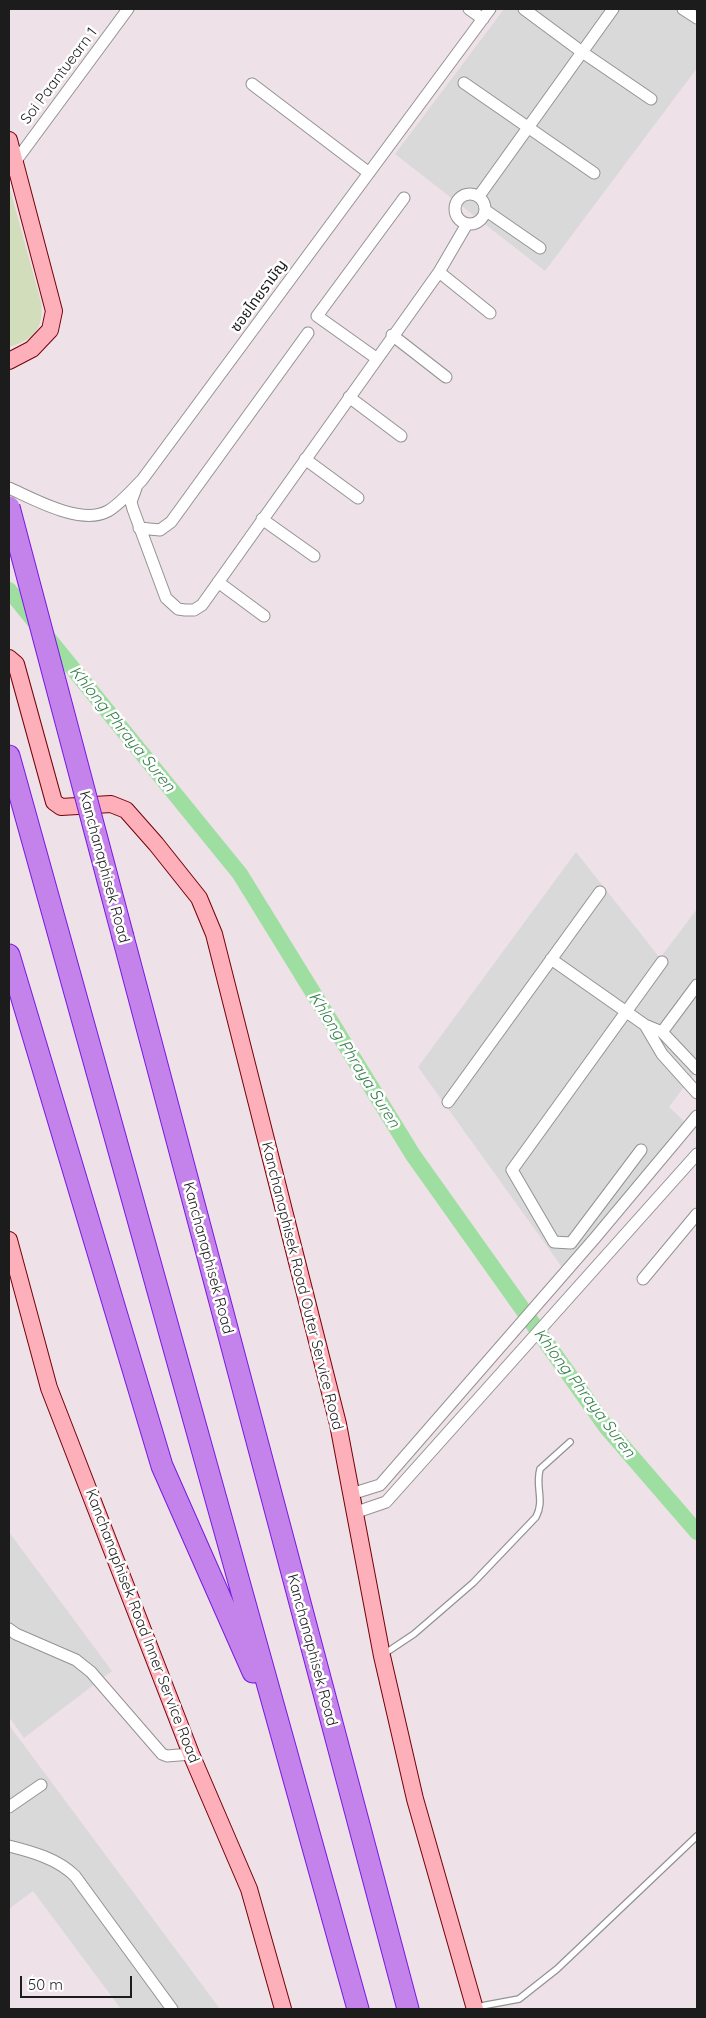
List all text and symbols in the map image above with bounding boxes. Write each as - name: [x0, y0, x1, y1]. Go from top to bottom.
- street label: Soi Paantuearn 1: [17, 24, 101, 128]
- street label: ซอยไทยรามัญ: [227, 256, 291, 336]
- water label: Khlong Phraya Suren: [65, 662, 179, 796]
- street label: Kanchanaphisek Road: [75, 789, 133, 945]
- water label: Khlong Phraya Suren: [304, 989, 404, 1131]
- street label: Kanchanaphisek Road Outer Service Road: [257, 1140, 347, 1432]
- street label: Kanchanaphisek Road: [179, 1180, 237, 1336]
- water label: Khlong Phraya Suren: [529, 1325, 639, 1461]
- street label: Kanchanaphisek Road Inner Service Road: [81, 1486, 203, 1766]
- street label: Kanchanaphisek Road: [283, 1572, 341, 1728]
- scale bar: [22, 1966, 135, 1998]
- text: 50 m: [28, 1975, 63, 1994]

